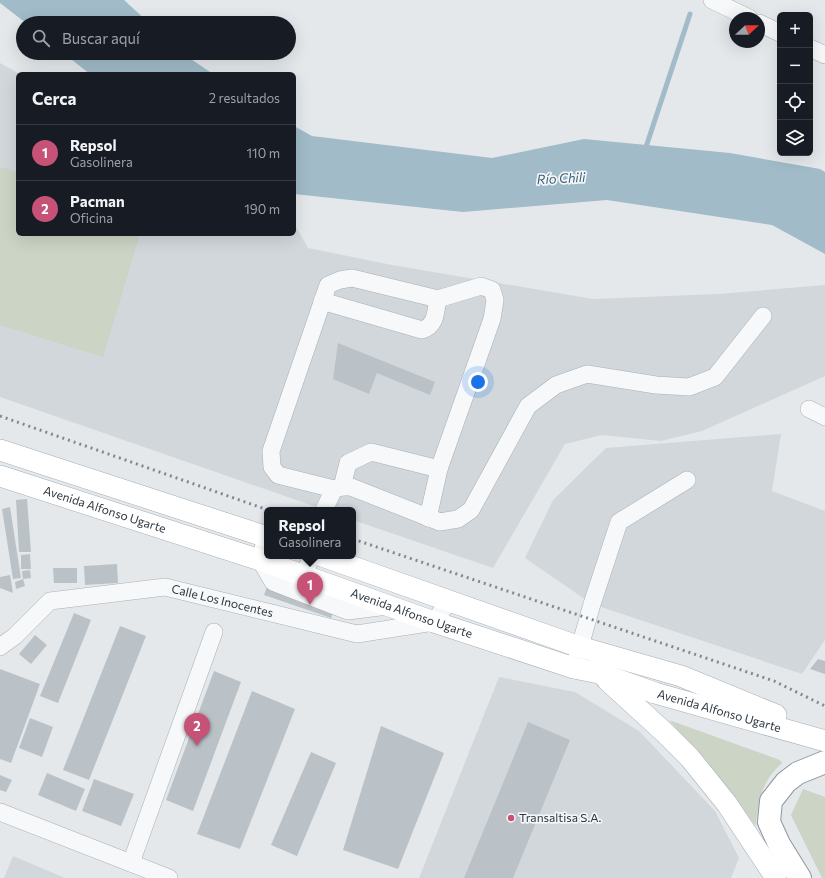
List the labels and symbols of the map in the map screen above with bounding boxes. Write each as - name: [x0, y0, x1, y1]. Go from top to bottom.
- north arrow: [729, 12, 765, 48]
- water label: Río Chili: [536, 169, 586, 187]
- your location: [468, 372, 488, 392]
- street label: Avenida Alfonso Ugarte: [42, 483, 168, 535]
- pin: 1: [297, 572, 323, 605]
- street label: Calle Los Inocentes: [170, 581, 275, 619]
- street label: Avenida Alfonso Ugarte: [349, 585, 475, 640]
- street label: Avenida Alfonso Ugarte: [656, 686, 783, 734]
- pin: 2: [184, 713, 210, 746]
- place label: Transaltisa S.A.: [519, 810, 601, 824]
- marker: Transaltisa S.A.: [506, 813, 516, 823]

